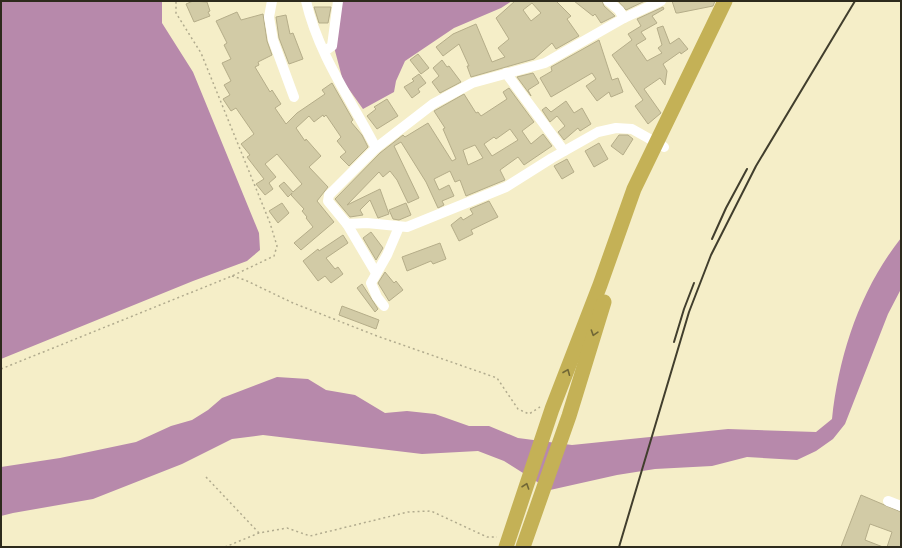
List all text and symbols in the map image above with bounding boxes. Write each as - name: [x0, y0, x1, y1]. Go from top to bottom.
- one-way arrow: [590, 329, 599, 336]
- one-way arrow: [562, 369, 570, 376]
- one-way arrow: [521, 483, 530, 490]

